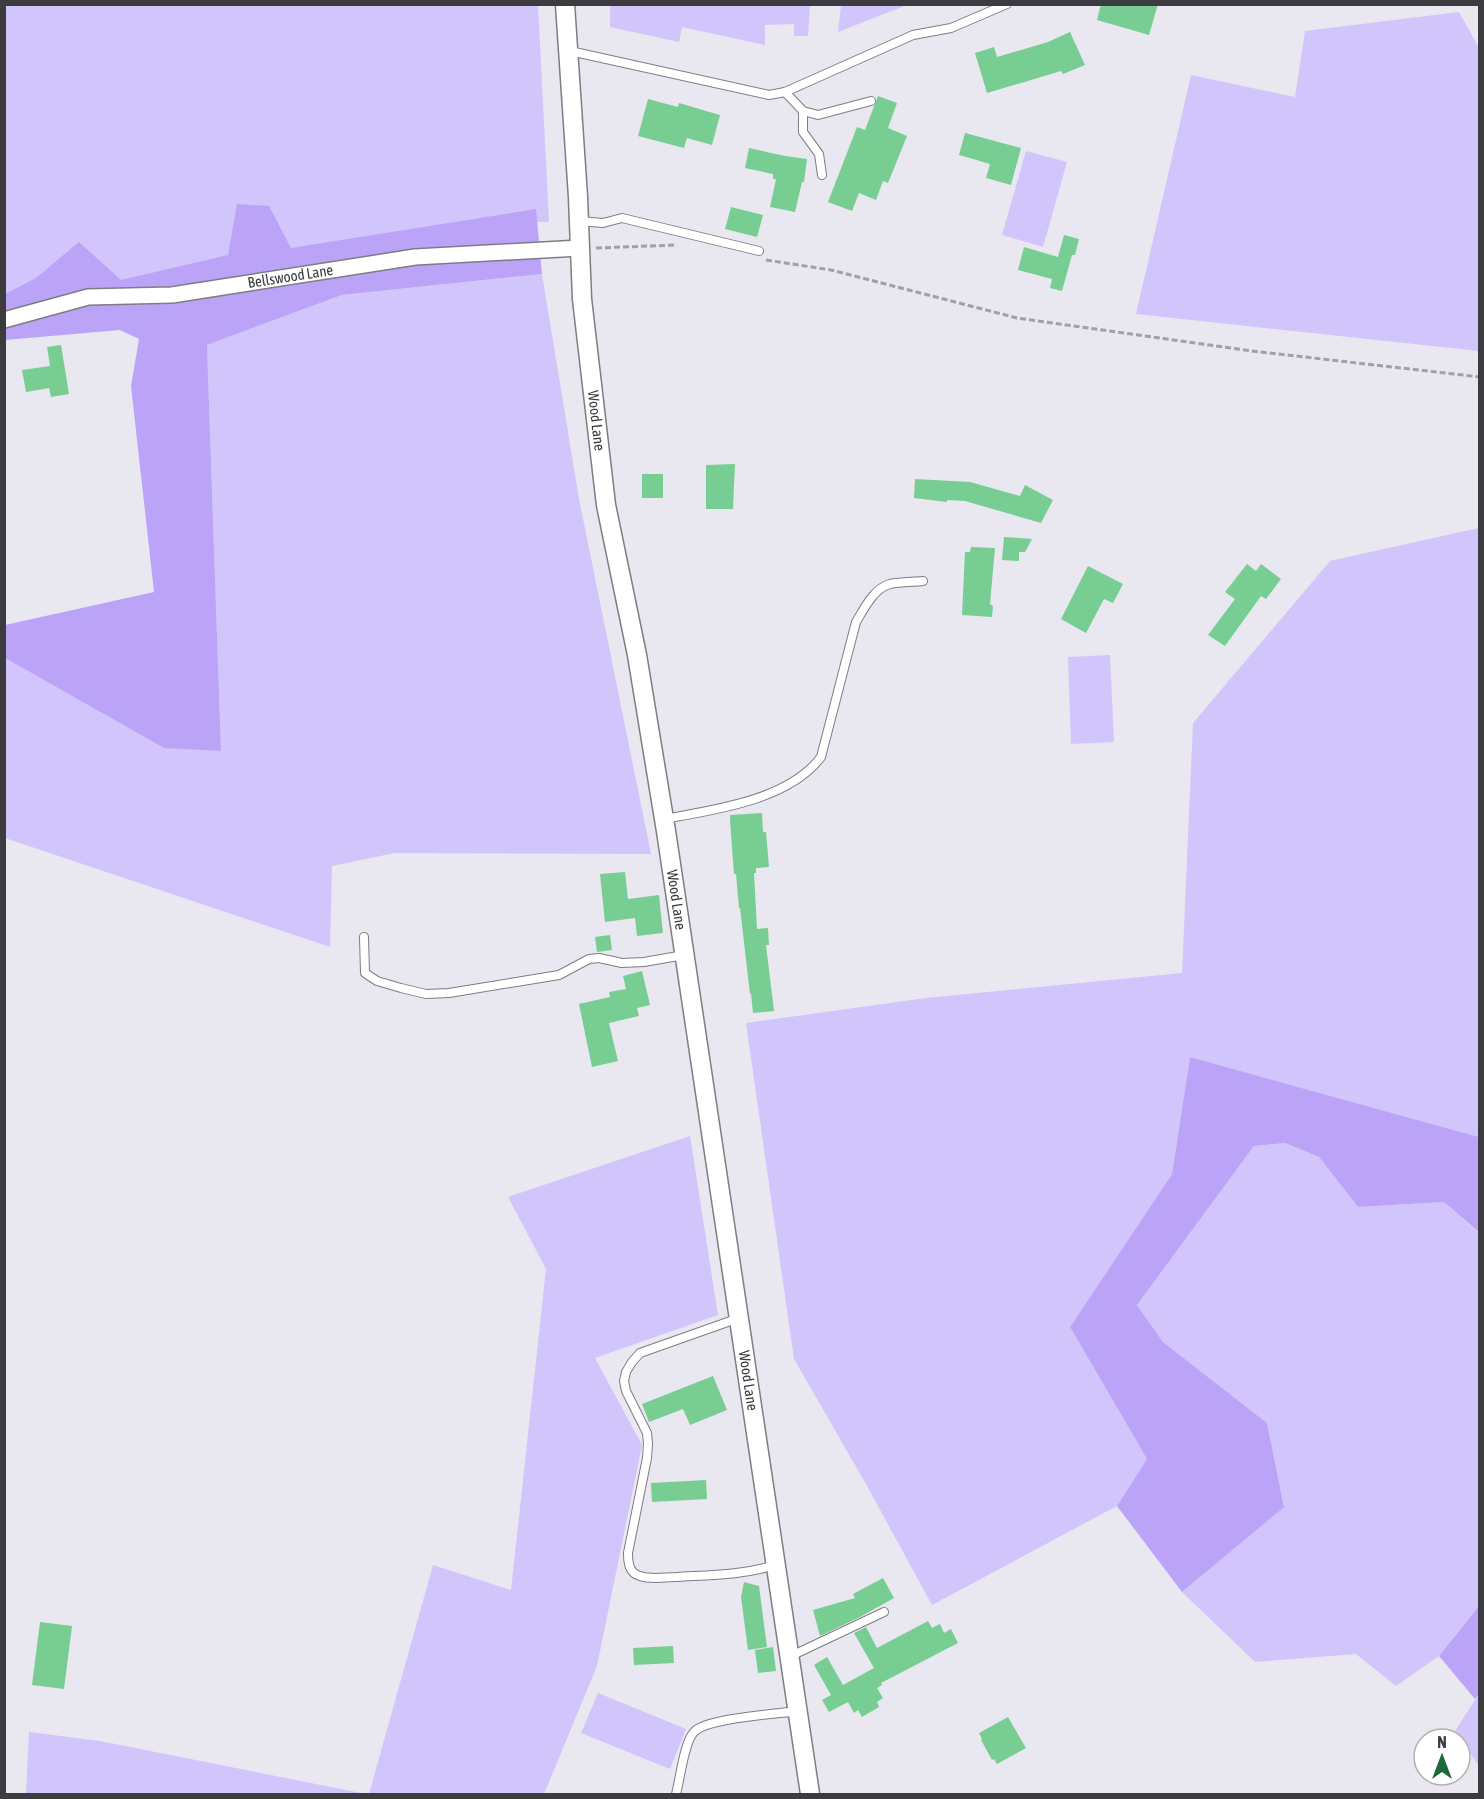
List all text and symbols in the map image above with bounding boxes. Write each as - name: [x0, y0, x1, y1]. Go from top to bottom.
- street label: Bellswood Lane: [246, 261, 334, 291]
- street label: Wood Lane: [585, 390, 609, 452]
- street label: Wood Lane: [664, 868, 690, 931]
- street label: Wood Lane: [736, 1349, 762, 1412]
- north arrow: [1412, 1727, 1472, 1787]
- text: N: [1437, 1733, 1447, 1751]

